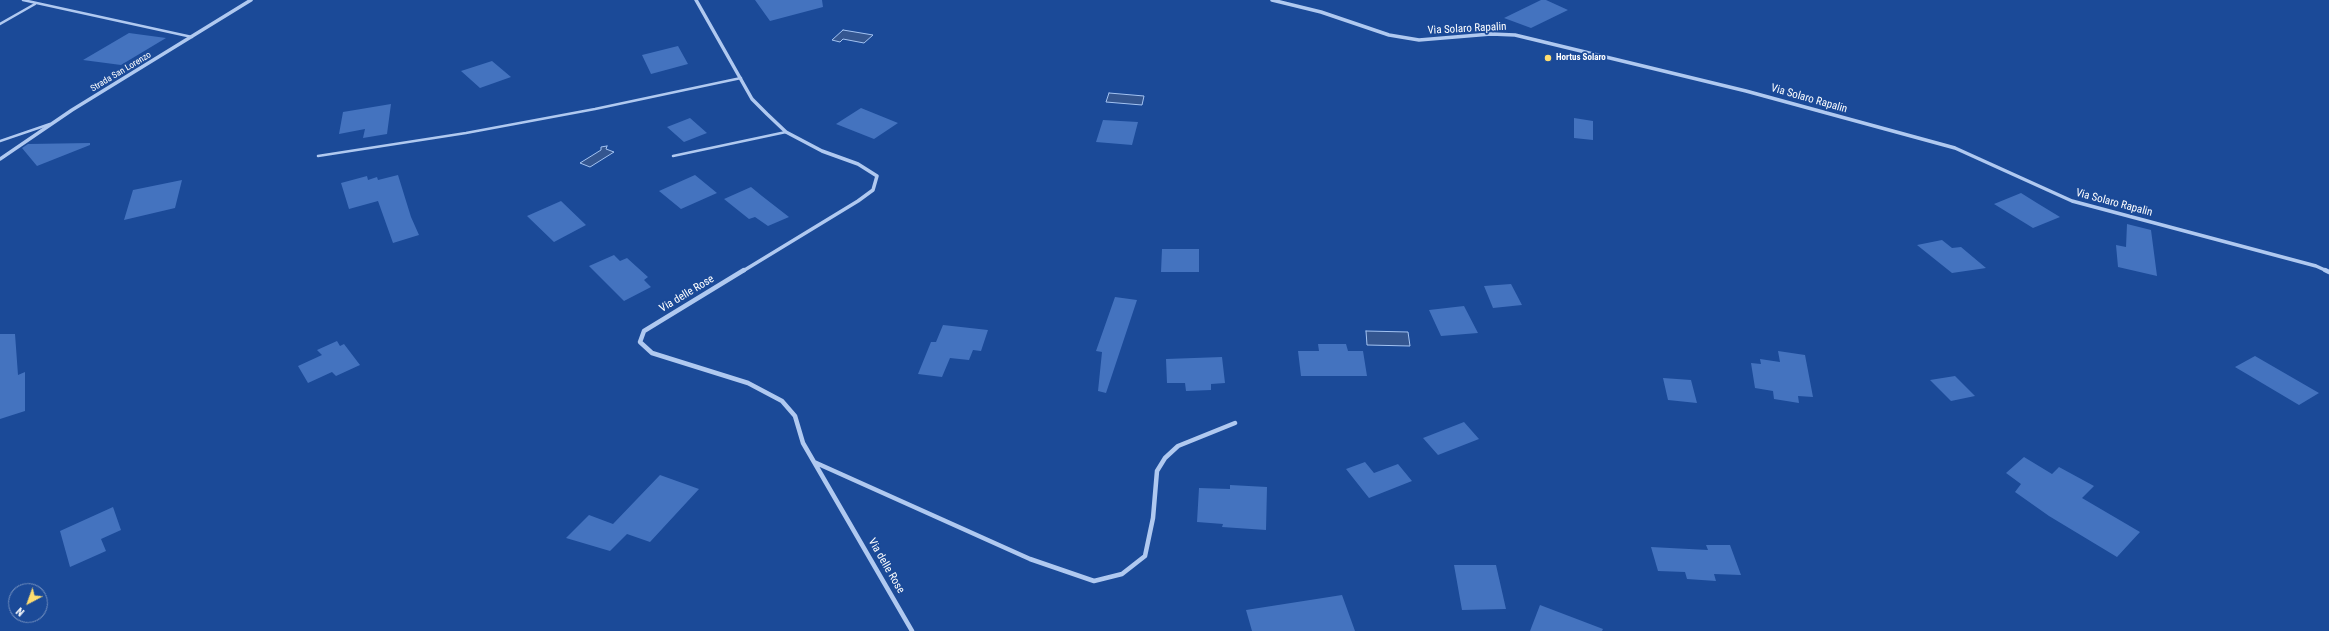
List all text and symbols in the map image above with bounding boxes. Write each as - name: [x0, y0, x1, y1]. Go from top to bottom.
- street label: Via Solaro Rapalin: [1427, 20, 1507, 38]
- street label: Strada San Lorenzo: [89, 50, 153, 94]
- marker: Hortus Solaro: [1543, 53, 1553, 63]
- place label: Hortus Solaro: [1556, 53, 1606, 63]
- street label: Via Solaro Rapalin: [1769, 82, 1849, 116]
- street label: Via Solaro Rapalin: [2074, 186, 2154, 220]
- street label: Via delle Rose: [657, 273, 717, 315]
- street label: Via delle Rose: [865, 536, 907, 596]
- north arrow: [8, 583, 48, 623]
- text: N: [14, 605, 27, 619]

